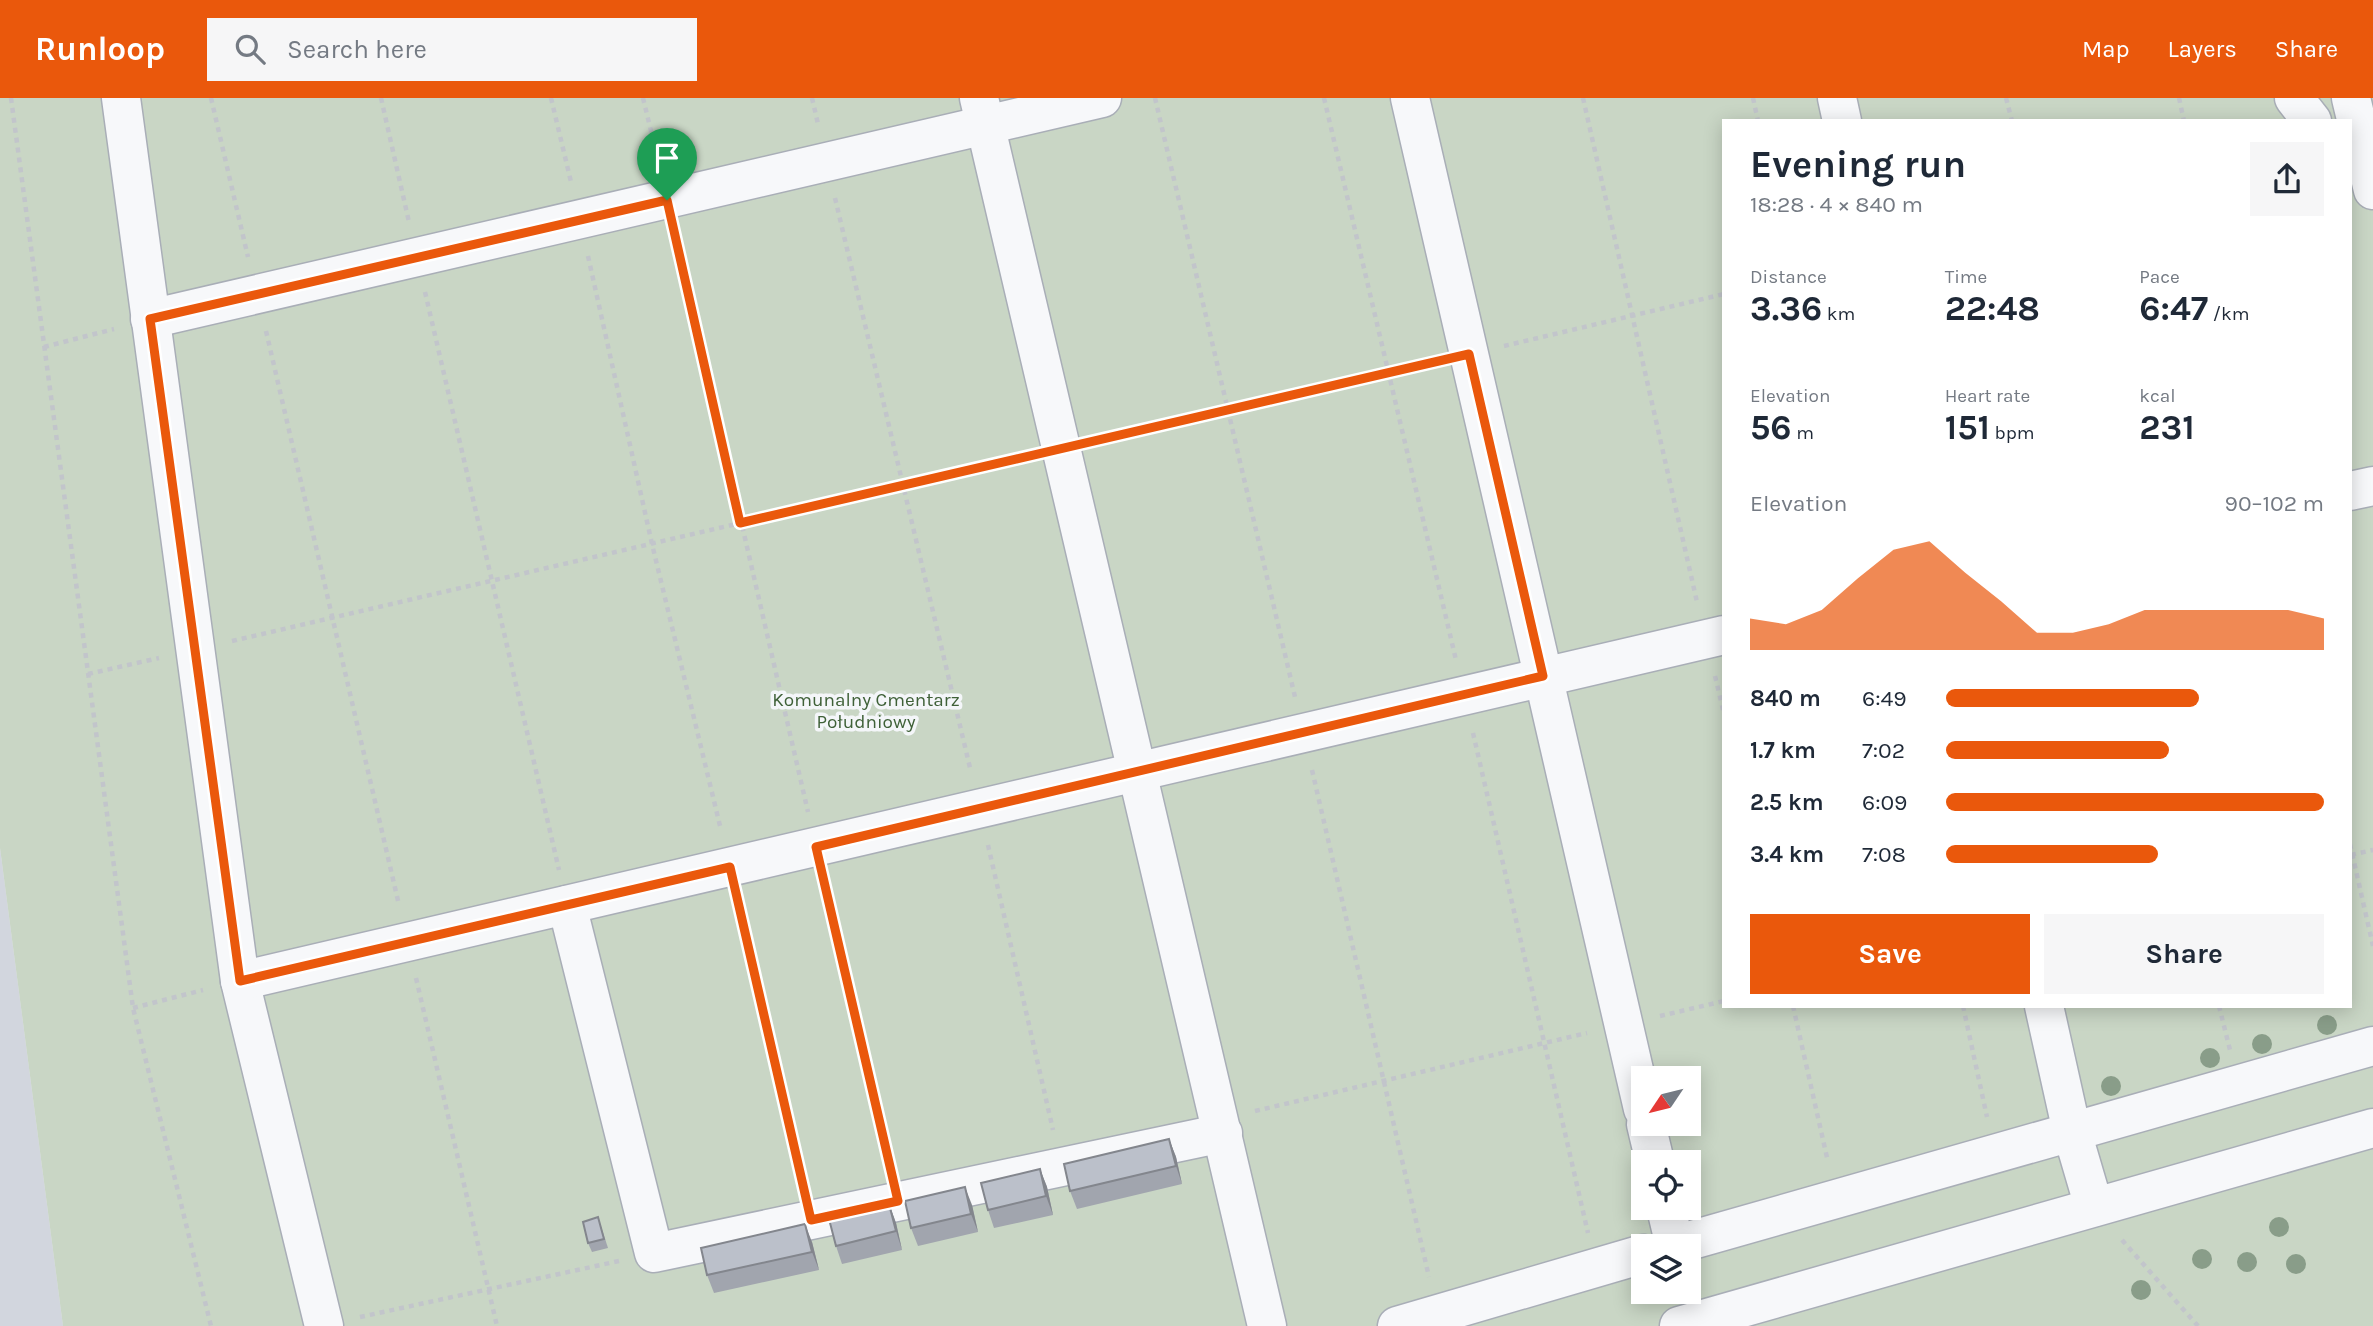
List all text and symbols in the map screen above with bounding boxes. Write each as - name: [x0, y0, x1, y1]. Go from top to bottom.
- search box: [207, 18, 697, 81]
- text: Runloop: [35, 30, 165, 68]
- icon: search: [231, 30, 269, 68]
- text: Search here: [287, 34, 427, 65]
- text: Map: [2082, 35, 2130, 63]
- text: Layers: [2168, 35, 2237, 63]
- text: Share: [2275, 35, 2338, 63]
- pin: [637, 128, 697, 200]
- icon: arrive: [648, 139, 686, 177]
- text: Evening run: [1750, 142, 1966, 187]
- button: share: [2250, 142, 2324, 216]
- text: 18:28 · 4 × 840 m: [1750, 191, 1923, 218]
- text: Distance: [1750, 266, 1827, 288]
- text: Time: [1945, 266, 1987, 288]
- text: Pace: [2139, 266, 2180, 288]
- text: 3.36: [1750, 288, 1822, 329]
- text: 22:48: [1945, 288, 2040, 329]
- text: 6:47: [2139, 288, 2208, 329]
- text: km: [1822, 303, 1855, 325]
- text: /km: [2208, 303, 2249, 325]
- text: Elevation: [1750, 385, 1830, 407]
- text: Heart rate: [1945, 385, 2030, 407]
- text: kcal: [2139, 385, 2176, 407]
- text: 56: [1750, 407, 1792, 448]
- text: 151: [1945, 407, 1990, 448]
- text: 231: [2139, 407, 2195, 448]
- text: m: [1792, 422, 1814, 444]
- text: bpm: [1990, 422, 2035, 444]
- text: Elevation: [1750, 490, 1847, 517]
- text: 90–102 m: [2225, 490, 2324, 517]
- text: 840 m: [1750, 685, 1821, 712]
- text: 6:49: [1862, 685, 1907, 712]
- park label: Komunalny Cmentarz Południowy: [772, 689, 960, 733]
- text: 1.7 km: [1750, 737, 1816, 764]
- text: 7:02: [1862, 737, 1905, 764]
- text: 2.5 km: [1750, 789, 1824, 816]
- text: 6:09: [1862, 789, 1907, 816]
- text: 3.4 km: [1750, 841, 1824, 868]
- text: 7:08: [1862, 841, 1906, 868]
- button: Save: [1750, 914, 2030, 994]
- button: Share: [2044, 914, 2324, 994]
- north arrow: [1631, 1066, 1701, 1136]
- map controls: [1631, 1066, 1701, 1304]
- button: locate: [1631, 1150, 1701, 1220]
- button: layers: [1631, 1234, 1701, 1304]

